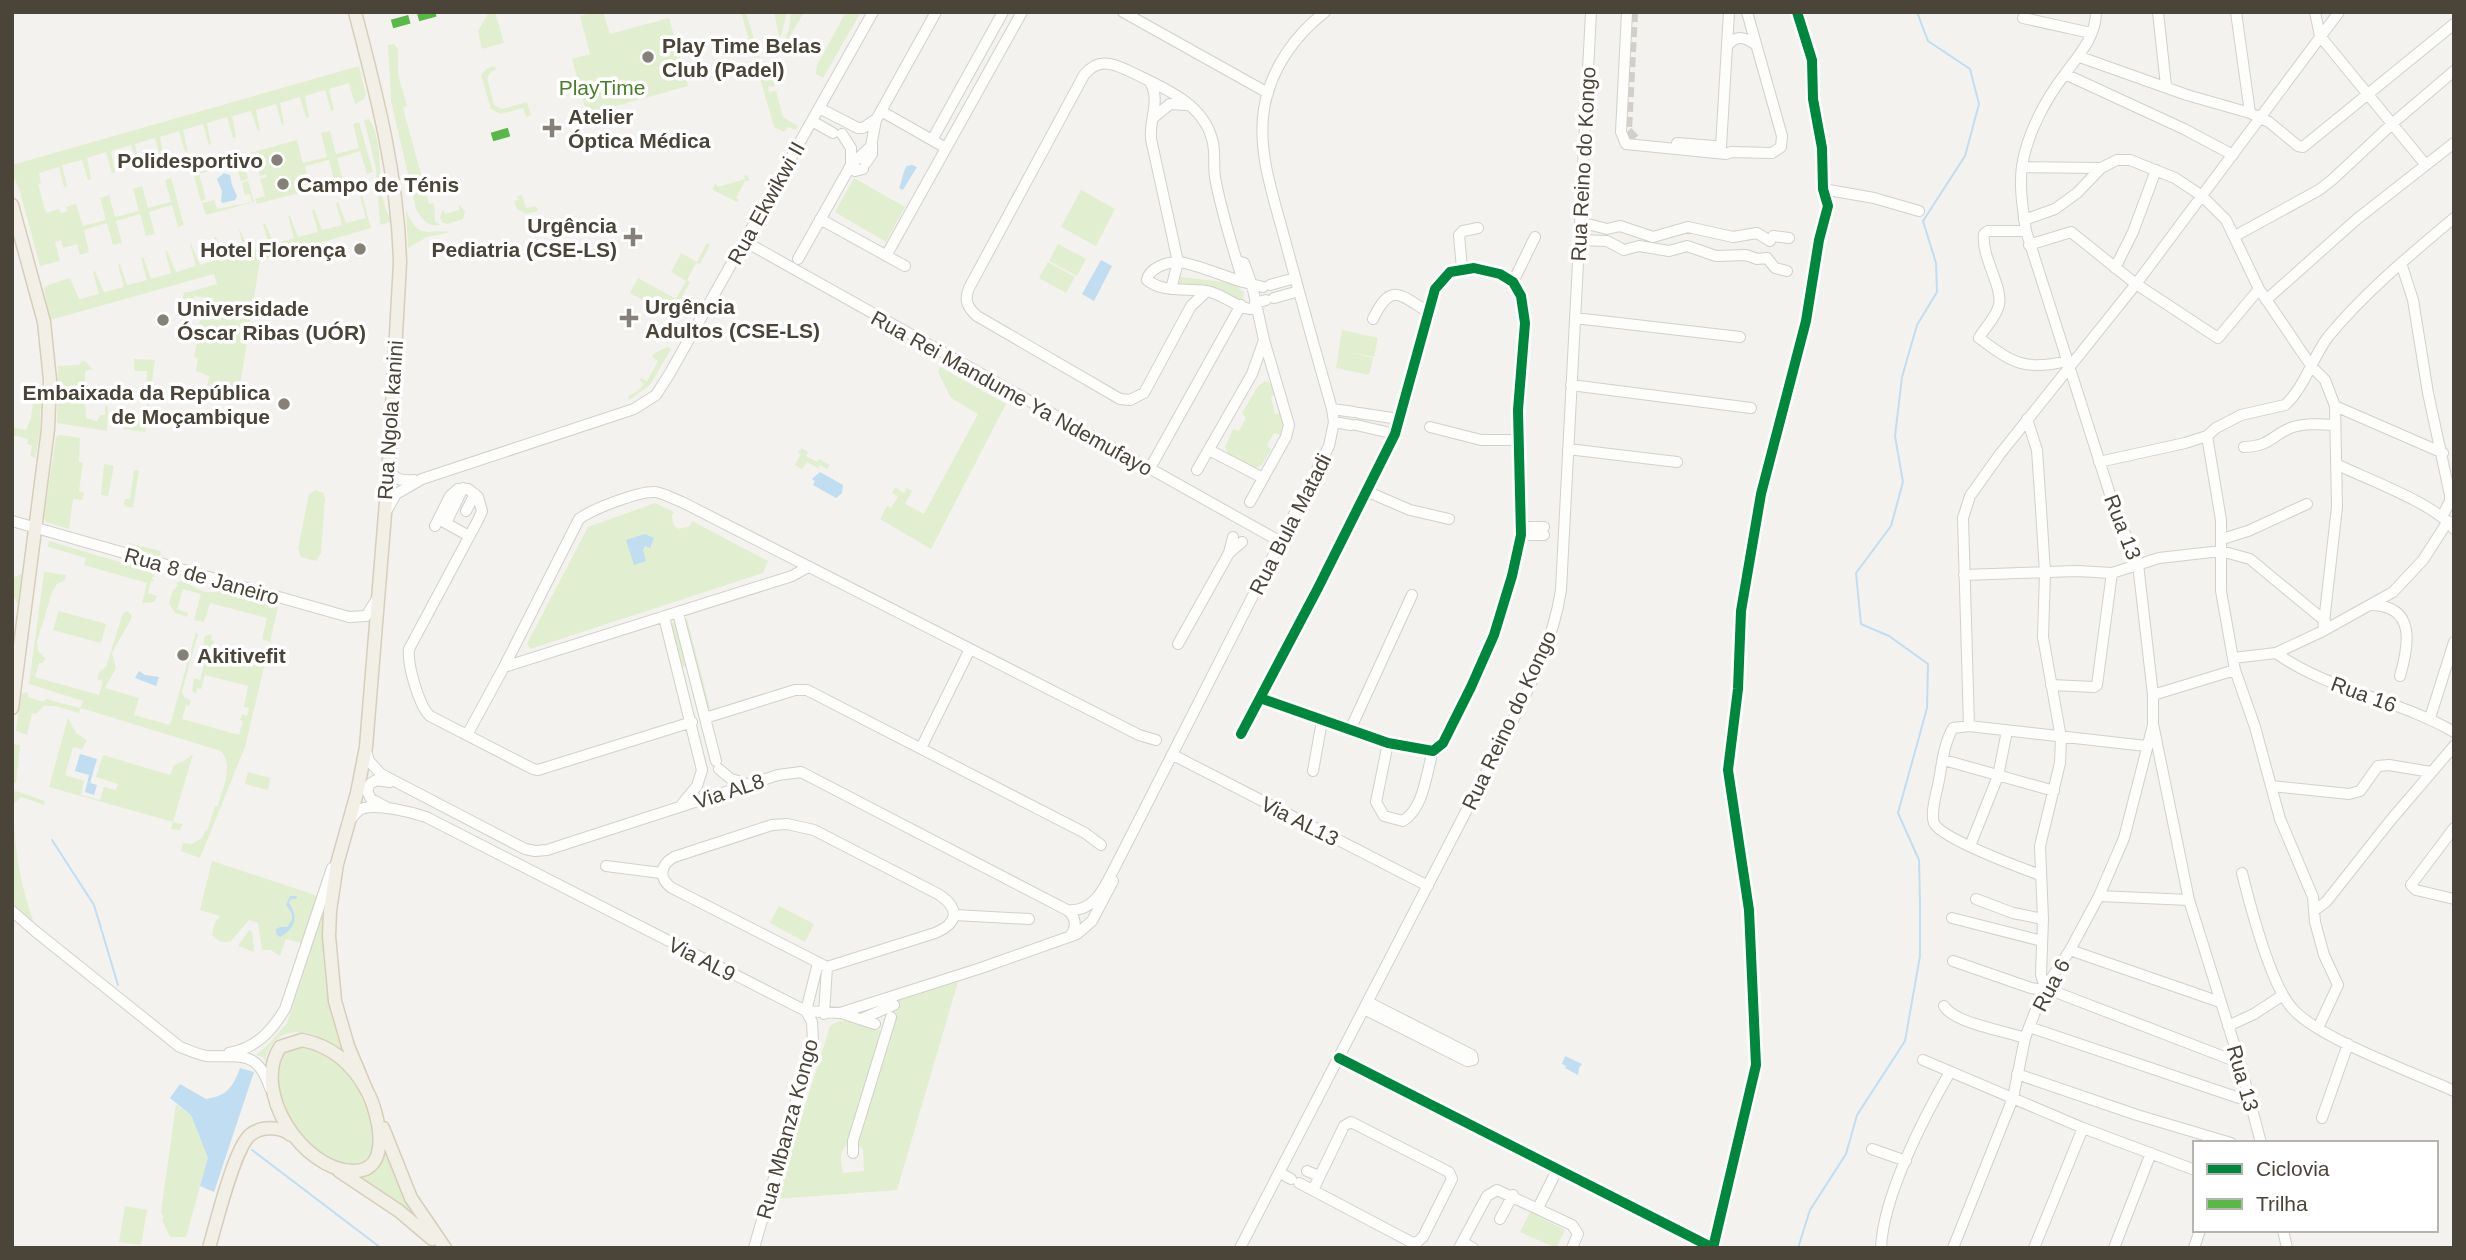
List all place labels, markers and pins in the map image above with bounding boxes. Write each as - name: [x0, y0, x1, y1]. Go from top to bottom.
- place label: Play Time Belas Club (Padel): [662, 34, 822, 81]
- marker: Play Time Belas Club (Padel): [640, 49, 656, 65]
- place label: Atelier Óptica Médica: [568, 105, 711, 152]
- marker: Atelier Óptica Médica: [542, 118, 562, 138]
- place label: Polidesportivo: [117, 149, 263, 172]
- marker: Polidesportivo: [269, 152, 285, 168]
- place label: Campo de Ténis: [297, 173, 459, 196]
- marker: Campo de Ténis: [275, 176, 291, 192]
- place label: Urgência Pediatria (CSE-LS): [431, 214, 617, 261]
- marker: Urgência Pediatria (CSE-LS): [623, 227, 643, 247]
- place label: Hotel Florença: [200, 238, 346, 261]
- marker: Hotel Florença: [352, 241, 368, 257]
- place label: Urgência Adultos (CSE-LS): [645, 295, 820, 342]
- place label: Universidade Óscar Ribas (UÓR): [177, 297, 366, 344]
- marker: Urgência Adultos (CSE-LS): [619, 308, 639, 328]
- marker: Universidade Óscar Ribas (UÓR): [155, 312, 171, 328]
- place label: Embaixada da República de Moçambique: [23, 381, 270, 428]
- marker: Embaixada da República de Moçambique: [276, 396, 292, 412]
- place label: Akitivefit: [197, 644, 286, 667]
- marker: Akitivefit: [175, 647, 191, 663]

